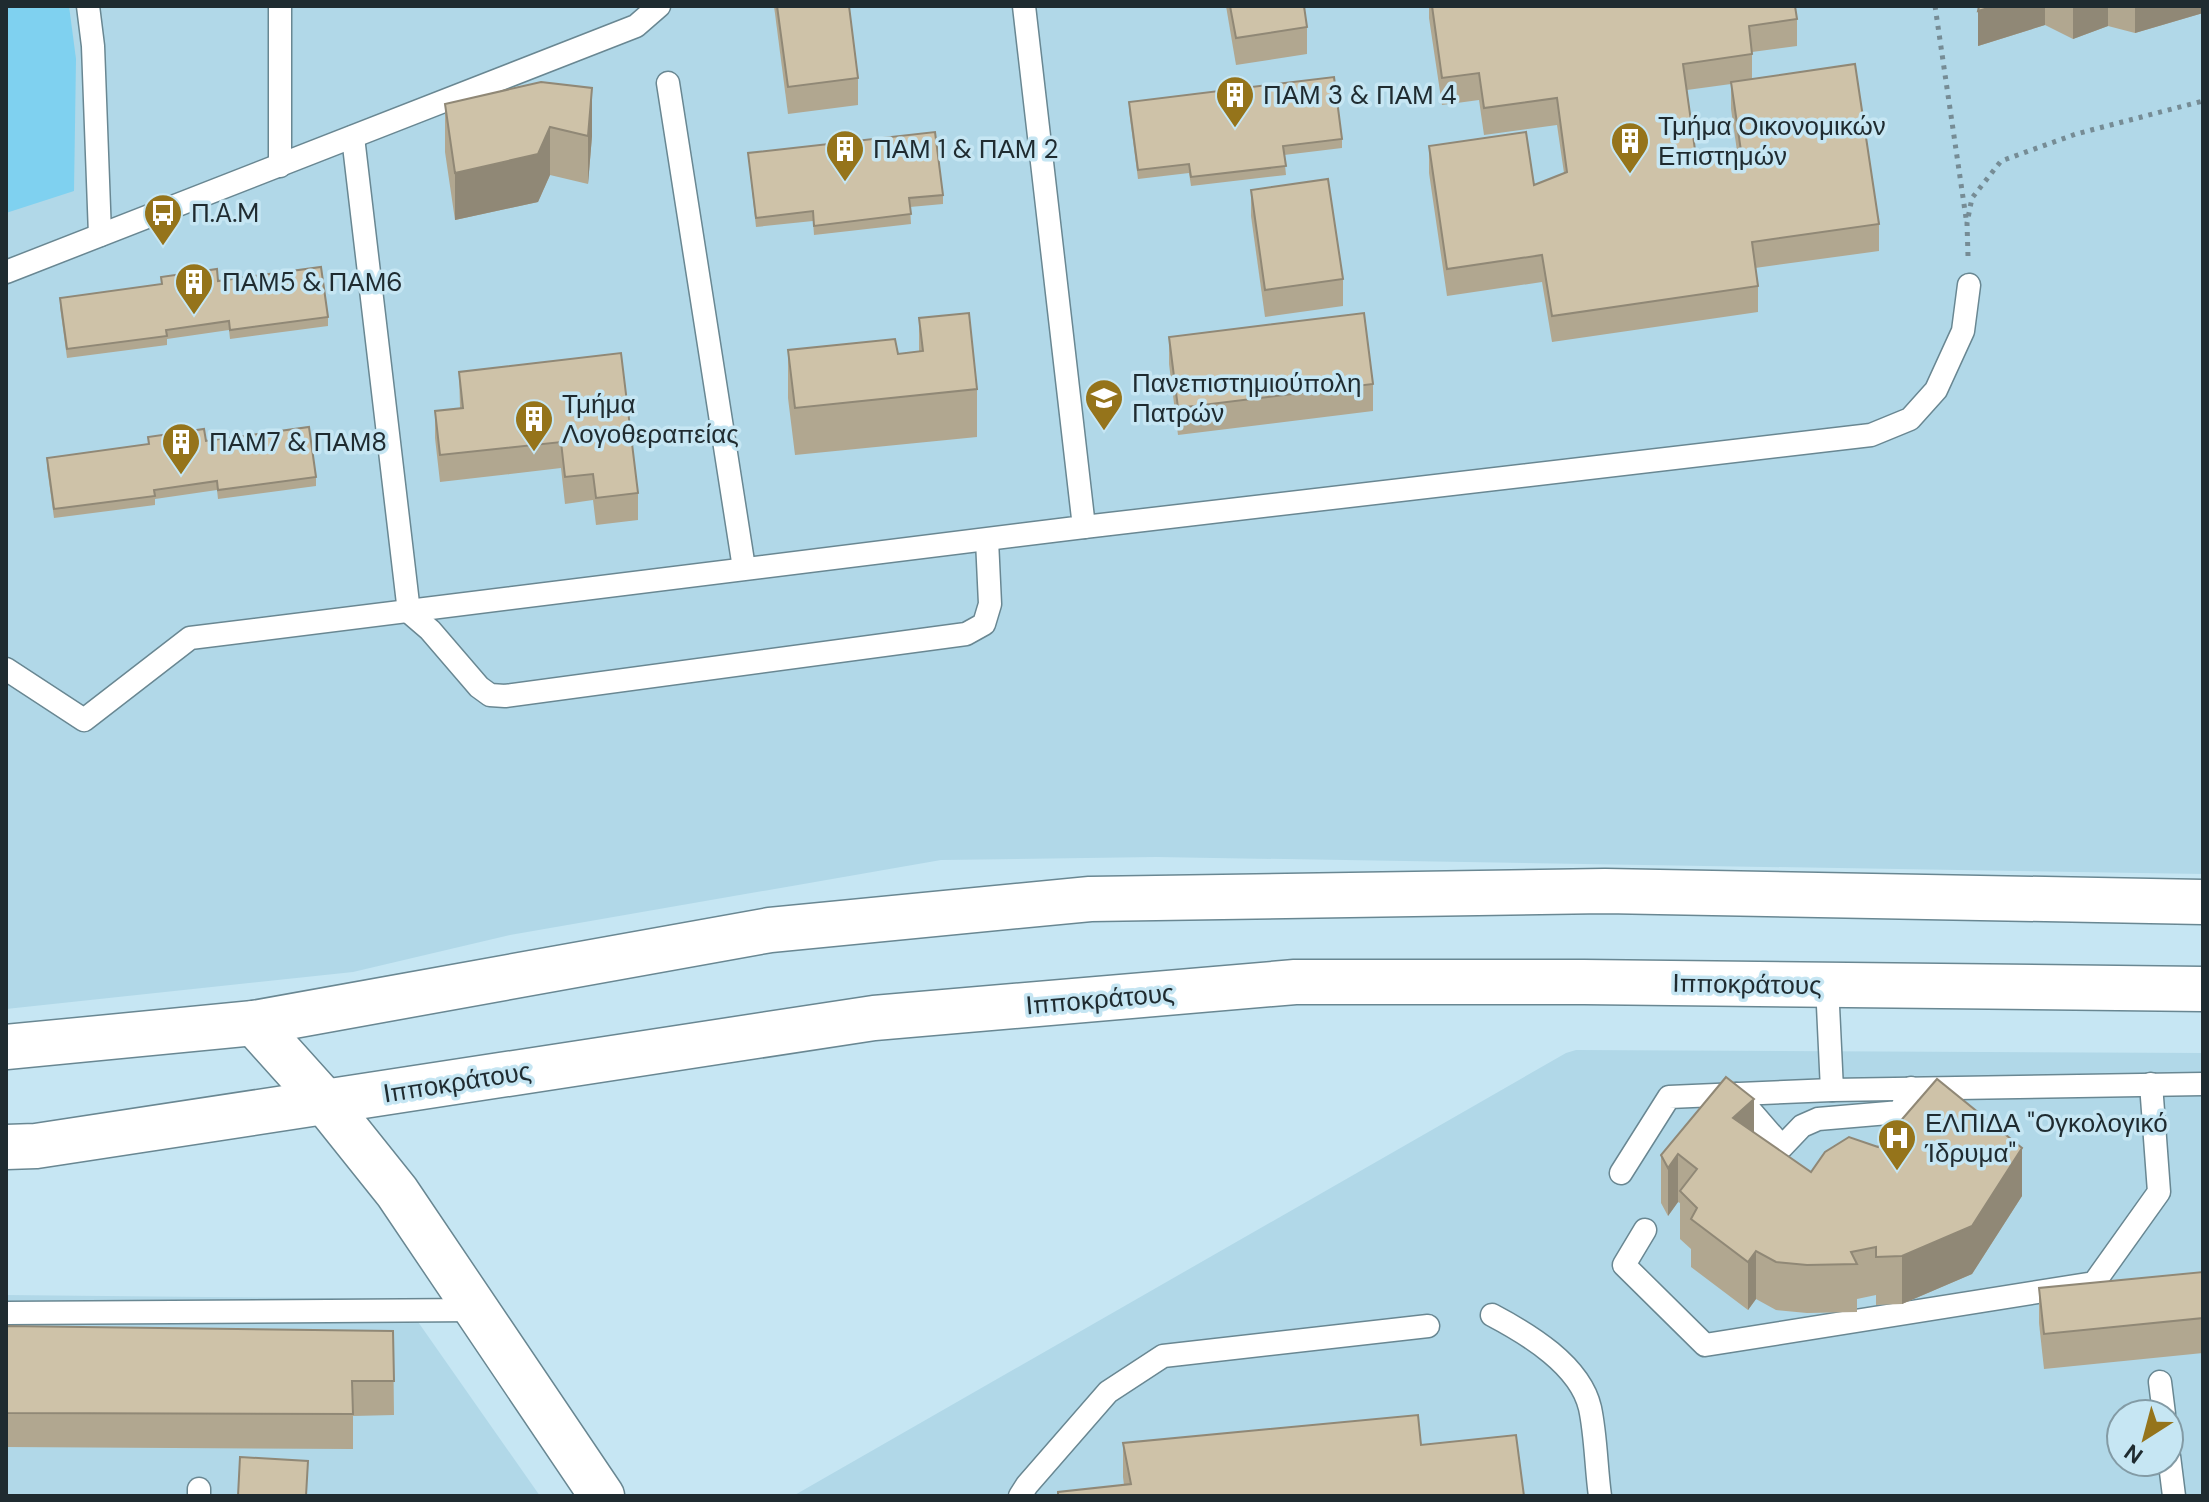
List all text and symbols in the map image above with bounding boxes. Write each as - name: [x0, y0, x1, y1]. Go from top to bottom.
- building icon: ΠΑΜ 3 & ΠΑΜ 4: [1214, 74, 1256, 129]
- place label: ΠΑΜ 3 & ΠΑΜ 4: [1263, 78, 1457, 112]
- place label: Τμήμα Οικονομικών Επιστημών: [1658, 109, 1886, 173]
- building icon: Τμήμα Οικονομικών Επιστημών: [1609, 120, 1651, 175]
- building icon: ΠΑΜ 1 & ΠΑΜ 2: [824, 128, 866, 183]
- place label: ΠΑΜ 1 & ΠΑΜ 2: [873, 132, 1058, 166]
- bus stop icon: Π.A.M: [142, 192, 184, 247]
- place label: Π.A.M: [191, 196, 259, 230]
- building icon: ΠΑΜ5 & ΠΑΜ6: [173, 261, 215, 316]
- place label: ΠΑΜ5 & ΠΑΜ6: [222, 265, 403, 299]
- place label: Πανεπιστημιούπολη Πατρών: [1132, 366, 1361, 430]
- school or university icon: Πανεπιστημιούπολη Πατρών: [1083, 377, 1125, 432]
- place label: Τμήμα Λογοθεραπείας: [562, 387, 739, 451]
- building icon: Τμήμα Λογοθεραπείας: [513, 398, 555, 453]
- building icon: ΠΑΜ7 & ΠΑΜ8: [160, 421, 202, 476]
- place label: ΠΑΜ7 & ΠΑΜ8: [209, 425, 387, 459]
- street label: Ιπποκράτους: [1672, 966, 1822, 1002]
- street label: Ιπποκράτους: [1024, 976, 1176, 1022]
- street label: Ιπποκράτους: [381, 1054, 533, 1110]
- place label: ΕΛΠΙΔΑ "Ογκολογικό Ίδρυμα": [1924, 1106, 2168, 1170]
- hospital icon: ΕΛΠΙΔΑ "Ογκολογικό Ίδρυμα": [1876, 1117, 1918, 1172]
- north arrow: [2105, 1398, 2185, 1478]
- text: N: [2119, 1437, 2149, 1470]

